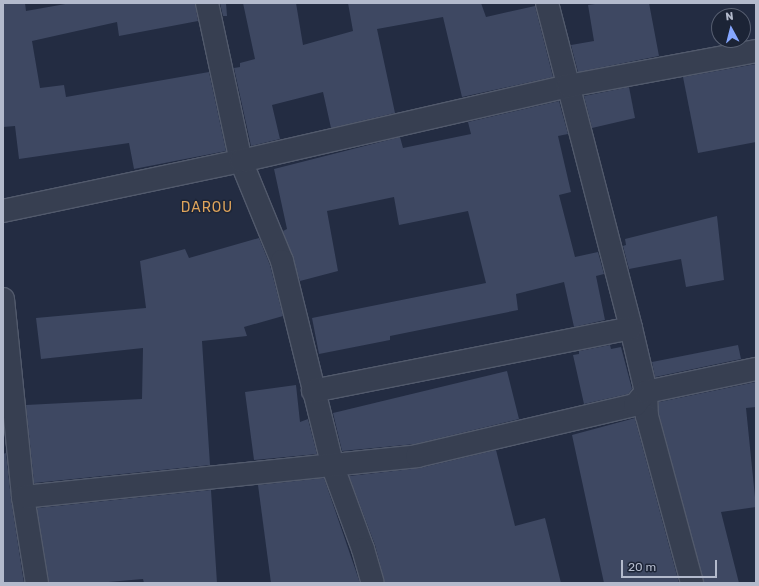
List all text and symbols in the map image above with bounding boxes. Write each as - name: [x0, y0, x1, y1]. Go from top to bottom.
- north arrow: [711, 8, 751, 48]
- text: N: [725, 10, 734, 24]
- district label: DAROU: [181, 200, 233, 216]
- scale bar: [623, 552, 719, 578]
- text: 20 m: [628, 560, 656, 574]

